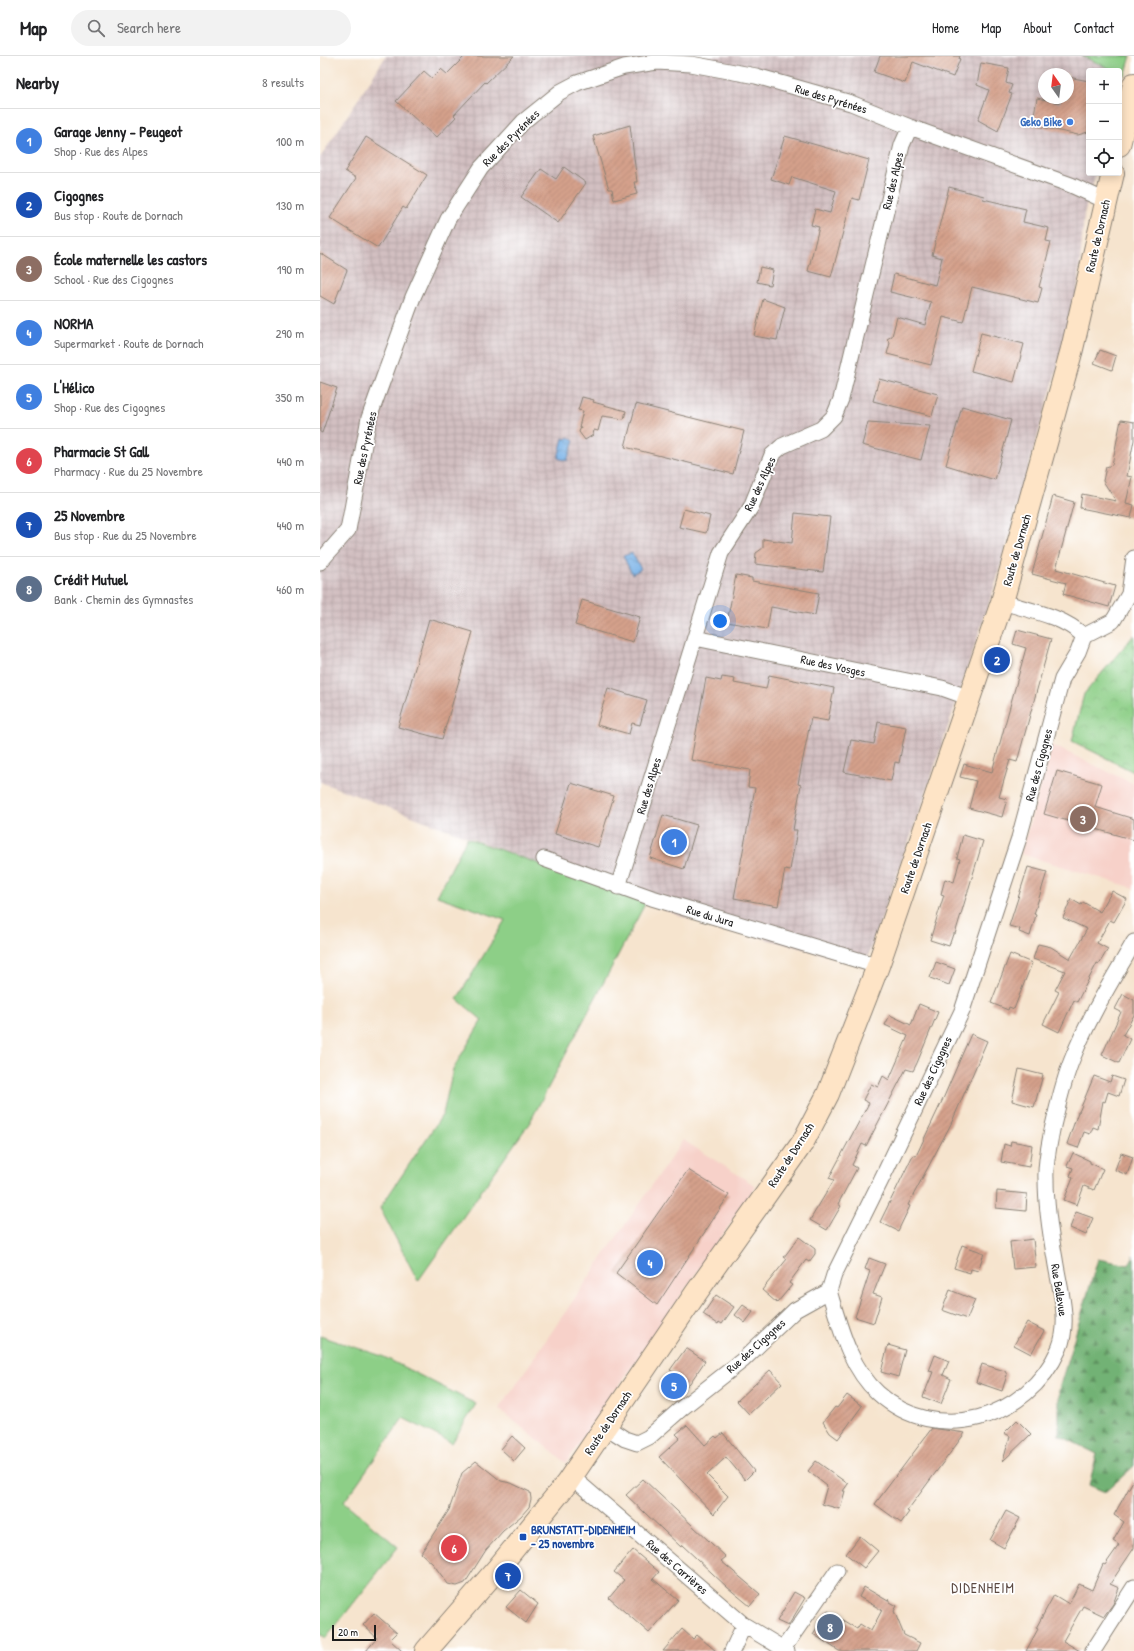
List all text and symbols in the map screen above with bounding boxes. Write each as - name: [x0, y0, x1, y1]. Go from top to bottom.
- search box: [71, 10, 351, 46]
- text: Map: [20, 15, 47, 41]
- icon: search: [85, 17, 107, 39]
- text: Search here: [117, 17, 181, 38]
- text: Home: [932, 18, 959, 37]
- text: Map: [981, 18, 1001, 37]
- text: About: [1023, 18, 1052, 37]
- text: Contact: [1074, 18, 1114, 37]
- north arrow: [1038, 68, 1074, 104]
- map controls: [1086, 68, 1122, 176]
- button: +: [1086, 68, 1122, 104]
- text: Nearby: [16, 71, 59, 94]
- text: 8 results: [262, 73, 304, 91]
- street label: Rue des Pyrénées: [793, 80, 870, 118]
- button: −: [1086, 104, 1122, 140]
- street label: Rue des Pyrénées: [478, 105, 543, 170]
- place label: Geko Bike: [1020, 113, 1062, 130]
- marker: Geko Bike: [1065, 117, 1075, 127]
- text: Garage Jenny - Peugeot: [54, 121, 182, 142]
- text: 1: [27, 132, 31, 150]
- text: 100 m: [276, 132, 304, 150]
- button: locate: [1086, 140, 1122, 176]
- text: Shop · Rue des Alpes: [54, 142, 148, 160]
- street label: Rue des Alpes: [878, 150, 907, 211]
- text: Cigognes: [54, 185, 104, 206]
- text: 2: [26, 196, 32, 214]
- text: 130 m: [276, 196, 304, 214]
- street label: Route de Dornach: [1081, 198, 1114, 274]
- text: Bus stop · Route de Dornach: [54, 206, 183, 224]
- text: École maternelle les castors: [54, 249, 207, 270]
- text: 3: [26, 260, 32, 278]
- text: 190 m: [277, 260, 304, 278]
- text: School · Rue des Cigognes: [54, 270, 173, 288]
- text: NORMA: [54, 313, 93, 334]
- text: 4: [27, 324, 31, 342]
- text: 290 m: [275, 324, 304, 342]
- text: Supermarket · Route de Dornach: [54, 334, 204, 352]
- text: L'Hélico: [54, 377, 94, 398]
- text: 5: [26, 388, 32, 406]
- text: 350 m: [275, 388, 304, 406]
- text: Shop · Rue des Cigognes: [54, 398, 165, 416]
- street label: Rue des Pyrénées: [348, 409, 381, 486]
- text: Pharmacie St Gall: [54, 441, 149, 462]
- text: 6: [26, 452, 32, 470]
- text: 440 m: [277, 452, 304, 470]
- street label: Rue des Alpes: [740, 453, 780, 514]
- text: Pharmacy · Rue du 25 Novembre: [54, 462, 203, 480]
- text: 25 Novembre: [54, 505, 125, 526]
- street label: Route de Dornach: [998, 512, 1035, 588]
- text: 7: [26, 516, 32, 534]
- text: 440 m: [277, 516, 304, 534]
- text: Bus stop · Rue du 25 Novembre: [54, 526, 197, 544]
- text: Crédit Mutuel: [54, 569, 128, 590]
- text: 8: [26, 580, 32, 598]
- text: 460 m: [276, 580, 304, 598]
- text: Bank · Chemin des Gymnastes: [54, 590, 193, 608]
- your location: [710, 611, 730, 631]
- pin: 2: [984, 645, 1010, 675]
- street label: Rue des Vosges: [799, 650, 867, 681]
- street label: Rue des Cigognes: [1021, 726, 1056, 803]
- street label: Rue des Alpes: [632, 755, 665, 816]
- pin: 3: [1070, 804, 1096, 834]
- street label: Route de Dornach: [895, 820, 936, 896]
- pin: 1: [661, 827, 687, 857]
- street label: Rue du Jura: [684, 900, 736, 931]
- street label: Rue des Cigognes: [909, 1033, 956, 1108]
- street label: Route de Dornach: [763, 1119, 818, 1190]
- pin: 4: [637, 1248, 663, 1278]
- street label: Rue Bellevue: [1047, 1262, 1072, 1318]
- street label: Rue des Cigognes: [722, 1314, 789, 1377]
- pin: 5: [661, 1371, 687, 1401]
- street label: Route de Dornach: [580, 1387, 635, 1458]
- place label: BRUNSTATT-DIDENHEIM - 25 novembre: [531, 1521, 635, 1552]
- marker: BRUNSTATT-DIDENHEIM - 25 novembre: [518, 1532, 528, 1542]
- pin: 6: [441, 1533, 467, 1563]
- street label: Rue des Carrières: [643, 1535, 712, 1598]
- pin: 7: [495, 1561, 521, 1591]
- district label: DIDENHEIM: [951, 1578, 1015, 1597]
- pin: 8: [817, 1612, 843, 1642]
- scale bar: [332, 1623, 376, 1642]
- text: 20 m: [338, 1625, 358, 1639]

